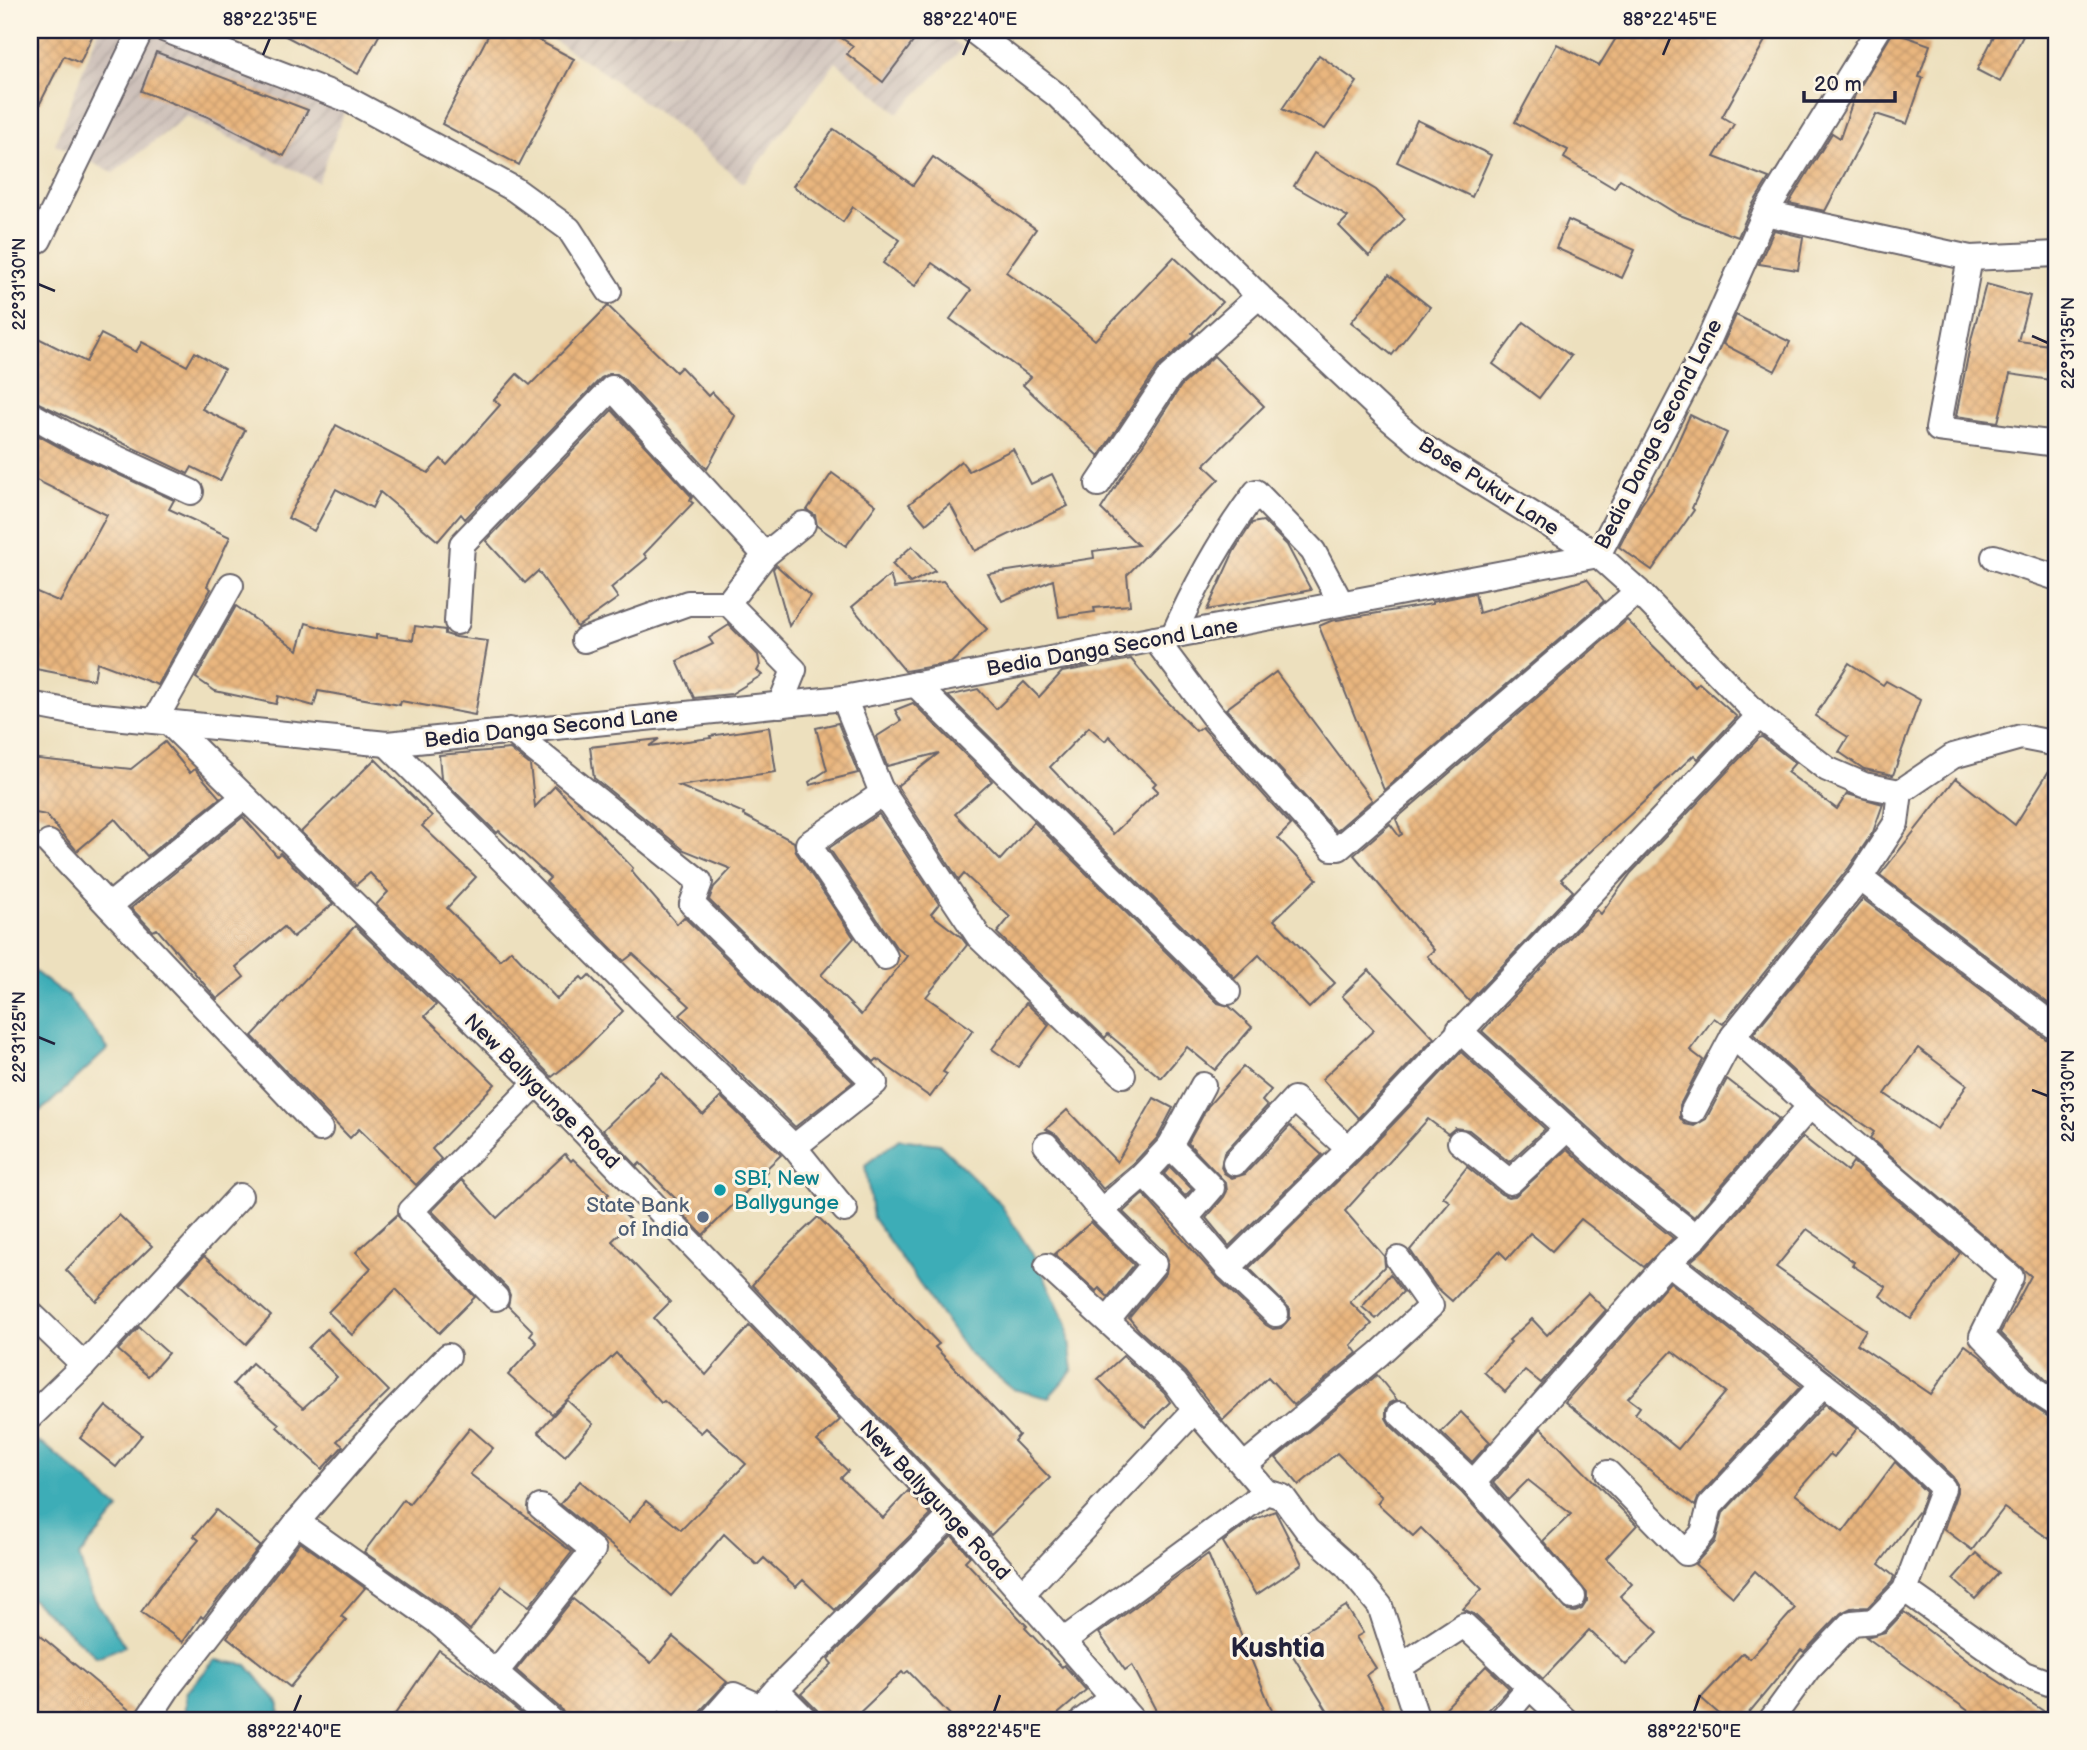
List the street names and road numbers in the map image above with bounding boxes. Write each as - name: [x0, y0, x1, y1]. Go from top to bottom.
- street label: Bedia Danga Second Lane: [1589, 315, 1727, 553]
- street label: Bose Pukur Lane: [1414, 432, 1564, 541]
- street label: Bedia Danga Second Lane: [984, 613, 1240, 682]
- street label: Bedia Danga Second Lane: [423, 702, 679, 753]
- street label: New Ballygunge Road: [459, 1009, 624, 1174]
- street label: New Ballygunge Road: [854, 1415, 1015, 1585]

